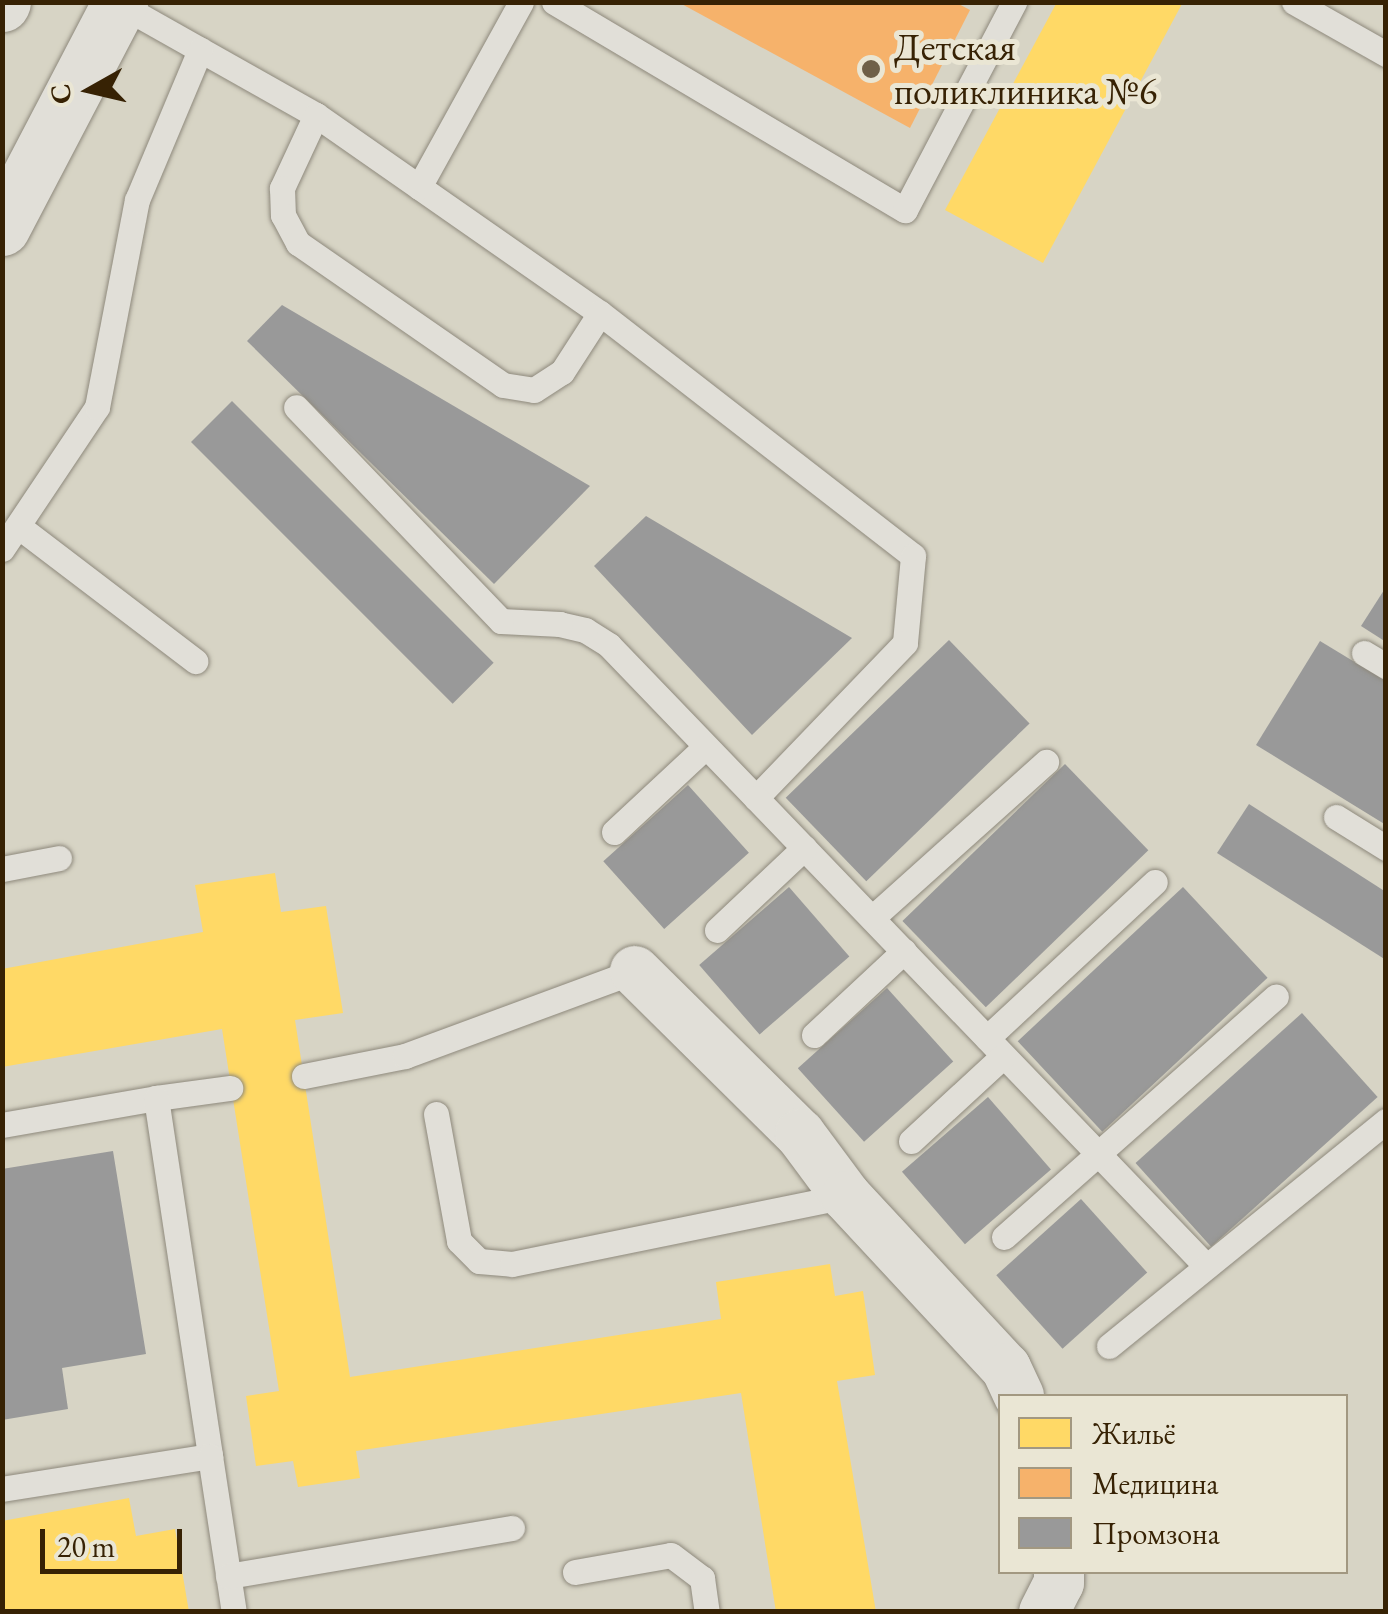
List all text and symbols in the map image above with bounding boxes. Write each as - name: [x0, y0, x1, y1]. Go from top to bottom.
- place label: Детская поликлиника №6: [894, 24, 1157, 113]
- north arrow: [40, 40, 140, 140]
- marker: Детская поликлиника №6: [858, 56, 884, 82]
- text: С: [41, 82, 79, 107]
- legend: [998, 1394, 1348, 1574]
- text: Жильё: [1092, 1414, 1176, 1453]
- text: Медицина: [1092, 1464, 1218, 1503]
- scale bar: [45, 1509, 188, 1571]
- text: Промзона: [1092, 1514, 1220, 1553]
- text: 20 m: [57, 1527, 115, 1566]

